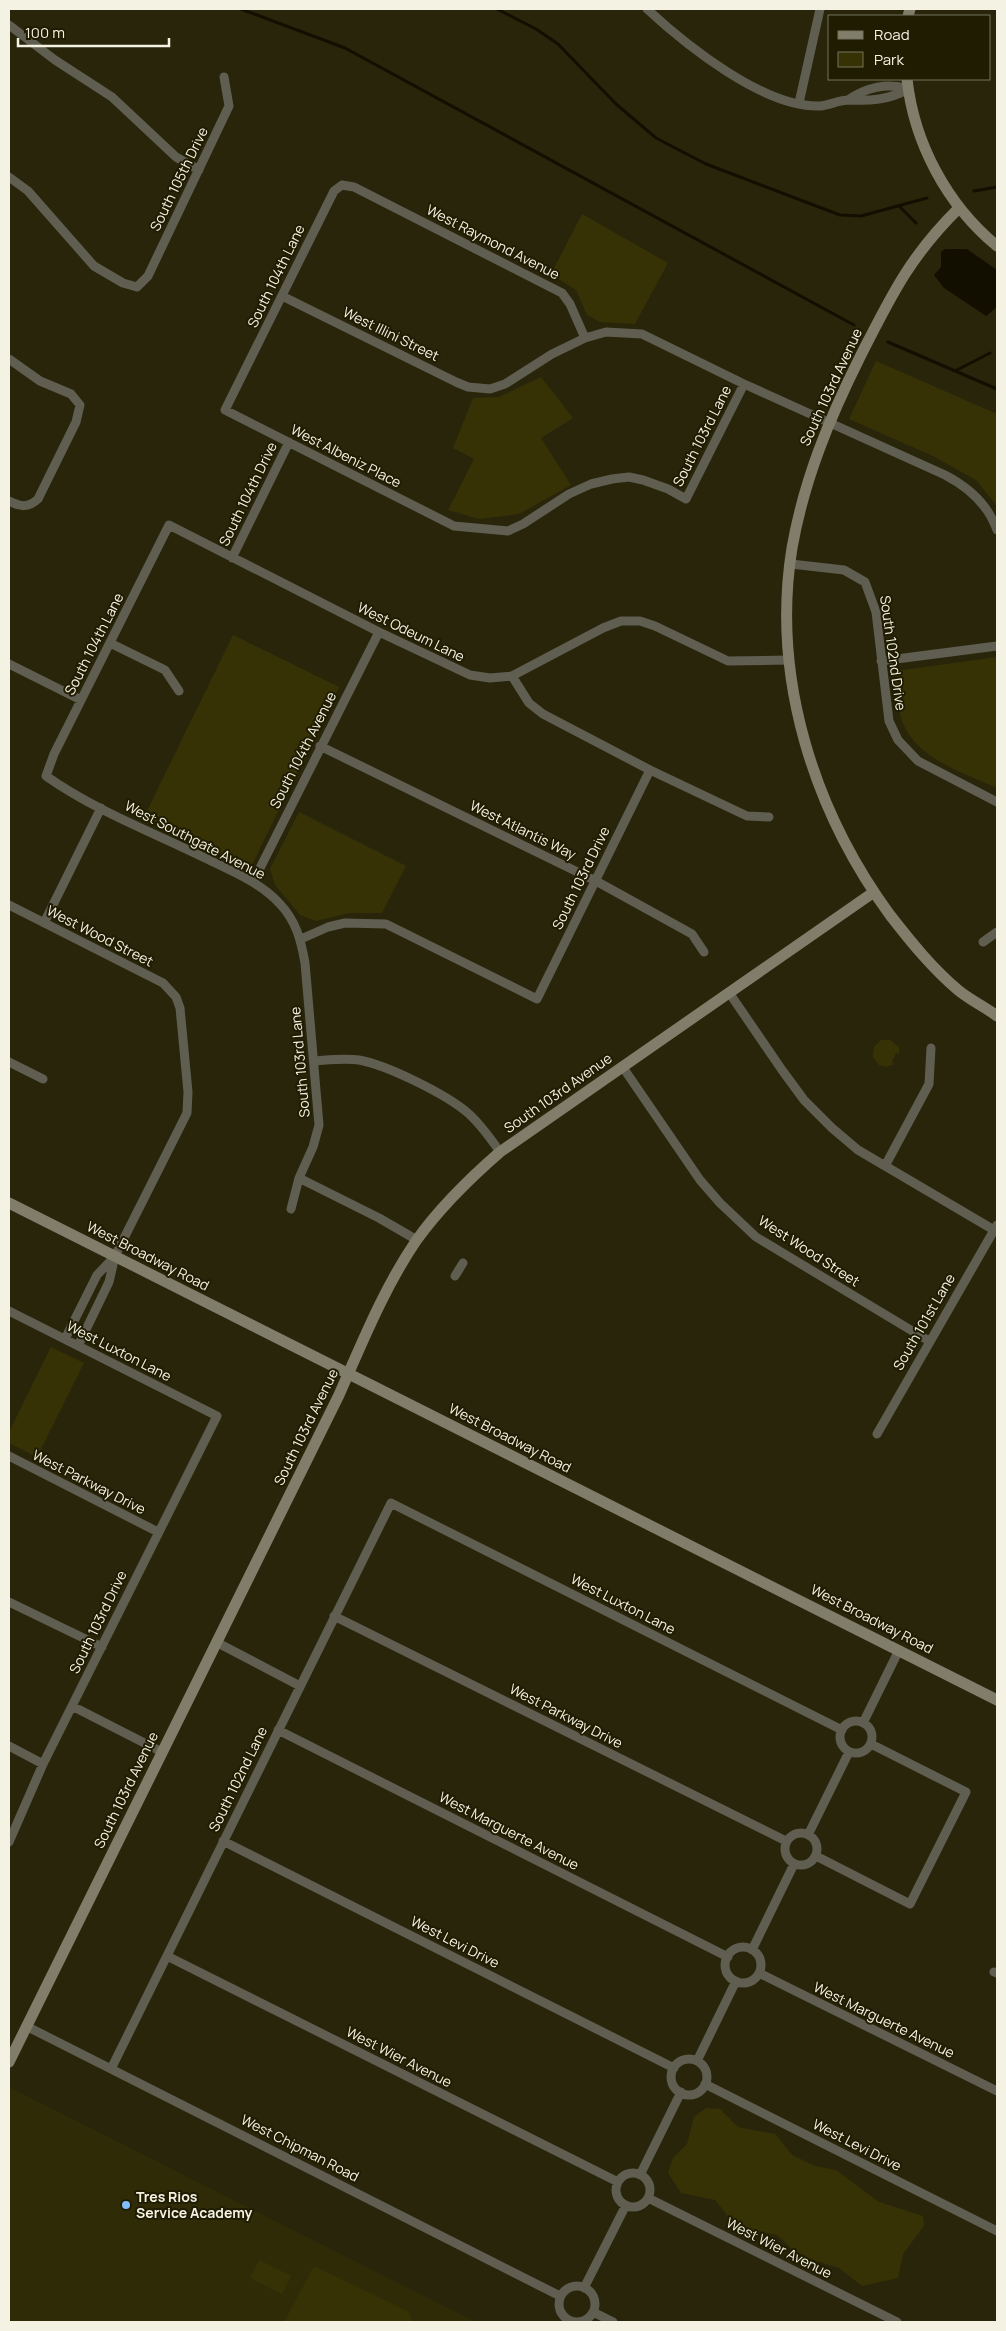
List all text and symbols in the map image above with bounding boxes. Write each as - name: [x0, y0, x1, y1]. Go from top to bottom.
- scale bar: [18, 15, 169, 47]
- legend: [828, 15, 991, 80]
- text: 100 m: [25, 22, 65, 43]
- text: Road: [874, 24, 910, 45]
- text: Park: [874, 49, 904, 70]
- street label: South 105th Drive: [145, 124, 212, 234]
- street label: West Raymond Avenue: [423, 200, 563, 283]
- street label: South 104th Lane: [242, 221, 309, 330]
- street label: West Illini Street: [340, 302, 443, 365]
- street label: South 103rd Avenue: [795, 325, 866, 449]
- street label: South 103rd Lane: [668, 382, 735, 490]
- street label: West Albeniz Place: [288, 419, 405, 492]
- street label: South 104th Drive: [214, 439, 281, 549]
- street label: South 104th Lane: [60, 589, 128, 698]
- street label: South 102nd Drive: [876, 594, 911, 712]
- street label: West Odeum Lane: [354, 597, 468, 666]
- street label: South 104th Avenue: [265, 688, 340, 811]
- street label: West Southgate Avenue: [122, 796, 269, 883]
- street label: West Atlantis Way: [467, 796, 580, 864]
- street label: South 103rd Drive: [547, 823, 614, 932]
- street label: West Wood Street: [44, 900, 157, 971]
- street label: South 103rd Lane: [285, 1006, 314, 1118]
- street label: South 103rd Avenue: [500, 1048, 615, 1137]
- street label: West Wood Street: [755, 1211, 864, 1291]
- street label: West Broadway Road: [84, 1216, 213, 1295]
- street label: South 101st Lane: [888, 1270, 959, 1374]
- street label: West Luxton Lane: [64, 1316, 175, 1385]
- street label: South 103rd Avenue: [269, 1365, 342, 1488]
- street label: West Broadway Road: [446, 1398, 575, 1477]
- street label: West Parkway Drive: [29, 1445, 149, 1518]
- street label: South 103rd Drive: [64, 1567, 131, 1676]
- street label: West Luxton Lane: [568, 1569, 679, 1638]
- street label: West Broadway Road: [808, 1579, 937, 1658]
- street label: West Parkway Drive: [506, 1679, 626, 1752]
- street label: South 102nd Lane: [204, 1723, 271, 1834]
- street label: South 103rd Avenue: [89, 1728, 162, 1851]
- street label: West Marguerte Avenue: [436, 1787, 582, 1874]
- street label: West Levi Drive: [408, 1911, 503, 1972]
- street label: West Marguerte Avenue: [811, 1977, 958, 2062]
- street label: West Wier Avenue: [343, 2022, 455, 2091]
- street label: West Chipman Road: [238, 2110, 362, 2186]
- street label: West Levi Drive: [810, 2114, 905, 2175]
- place label: Tres Rios Service Academy: [136, 2187, 253, 2222]
- marker: Tres Rios Service Academy: [120, 2199, 132, 2211]
- street label: West Wier Avenue: [723, 2213, 835, 2282]

